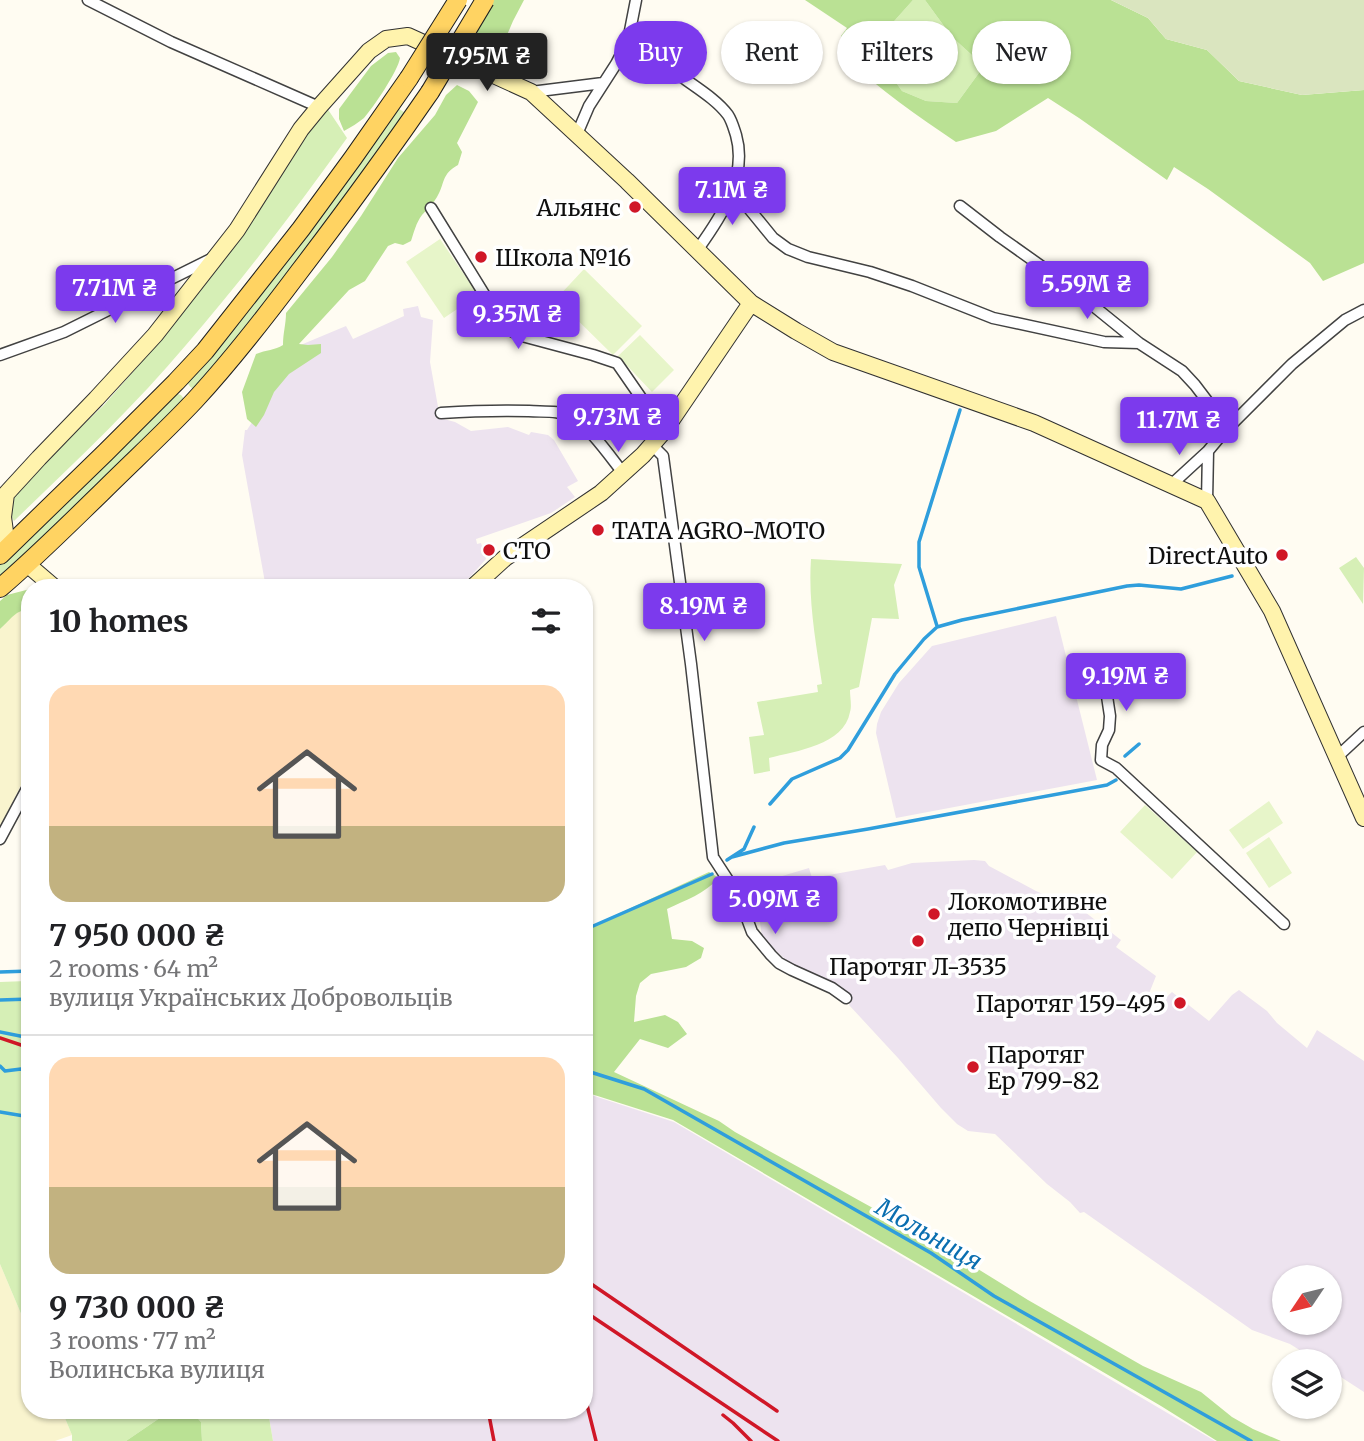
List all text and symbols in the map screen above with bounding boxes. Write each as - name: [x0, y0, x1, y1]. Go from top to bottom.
- chip: Buy: [614, 21, 707, 84]
- chip: Rent: [721, 21, 823, 84]
- chip: Filters: [837, 21, 958, 84]
- chip: New: [972, 21, 1071, 84]
- pin: 7.95M ₴: [422, 34, 552, 93]
- text: 7.95M ₴: [442, 41, 532, 70]
- pin: 7.1M ₴: [675, 168, 789, 227]
- text: 7.1M ₴: [695, 175, 769, 204]
- place label: Альянс: [536, 193, 621, 222]
- marker: Альянс: [627, 199, 643, 215]
- place label: Школа №16: [495, 243, 631, 272]
- marker: Школа №16: [473, 249, 489, 265]
- pin: 5.59M ₴: [1022, 262, 1152, 321]
- pin: 7.71M ₴: [50, 266, 180, 325]
- text: 5.59M ₴: [1041, 269, 1133, 298]
- text: 7.71M ₴: [72, 273, 158, 302]
- pin: 9.35M ₴: [453, 292, 583, 351]
- text: 9.35M ₴: [473, 299, 563, 328]
- pin: 9.73M ₴: [553, 394, 683, 454]
- pin: 11.7M ₴: [1114, 398, 1244, 457]
- text: 9.73M ₴: [573, 402, 663, 431]
- text: 11.7M ₴: [1136, 405, 1222, 434]
- place label: TATA AGRO-MOTO: [612, 516, 825, 545]
- marker: TATA AGRO-MOTO: [590, 522, 606, 538]
- place label: СТО: [503, 536, 551, 565]
- place label: DirectAuto: [1148, 541, 1268, 570]
- marker: СТО: [481, 542, 497, 558]
- marker: DirectAuto: [1274, 547, 1290, 563]
- pin: 8.19M ₴: [639, 584, 769, 643]
- text: 8.19M ₴: [659, 591, 749, 620]
- text: 10 homes: [49, 602, 189, 640]
- icon: filters: [527, 602, 565, 640]
- pin: 9.19M ₴: [1061, 654, 1191, 713]
- text: 9.19M ₴: [1082, 661, 1170, 690]
- icon: home: [244, 731, 370, 857]
- pin: 5.09M ₴: [710, 876, 840, 936]
- text: 5.09M ₴: [728, 884, 822, 913]
- place label: Локомотивне депо Чернівці: [947, 887, 1109, 942]
- marker: Локомотивне депо Чернівці: [926, 906, 942, 922]
- text: 7 950 000 ₴: [49, 916, 226, 954]
- marker: Паротяг Л-3535: [910, 933, 926, 949]
- place label: Паротяг Л-3535: [829, 952, 1007, 981]
- text: 2 rooms · 64 m²: [49, 954, 218, 983]
- text: вулиця Українських Добровольців: [49, 983, 453, 1012]
- place label: Паротяг 159-495: [976, 989, 1166, 1018]
- marker: Паротяг 159-495: [1172, 995, 1188, 1011]
- place label: Паротяг Ер 799-82: [987, 1040, 1100, 1095]
- marker: Паротяг Ер 799-82: [965, 1059, 981, 1075]
- icon: home: [244, 1103, 370, 1229]
- water label: Мольниця: [869, 1191, 988, 1277]
- north arrow: [1272, 1265, 1342, 1335]
- map controls: [1272, 1265, 1342, 1419]
- text: 9 730 000 ₴: [49, 1288, 226, 1326]
- text: 3 rooms · 77 m²: [49, 1326, 216, 1355]
- button: layers: [1272, 1349, 1342, 1419]
- text: Волинська вулиця: [49, 1355, 265, 1384]

